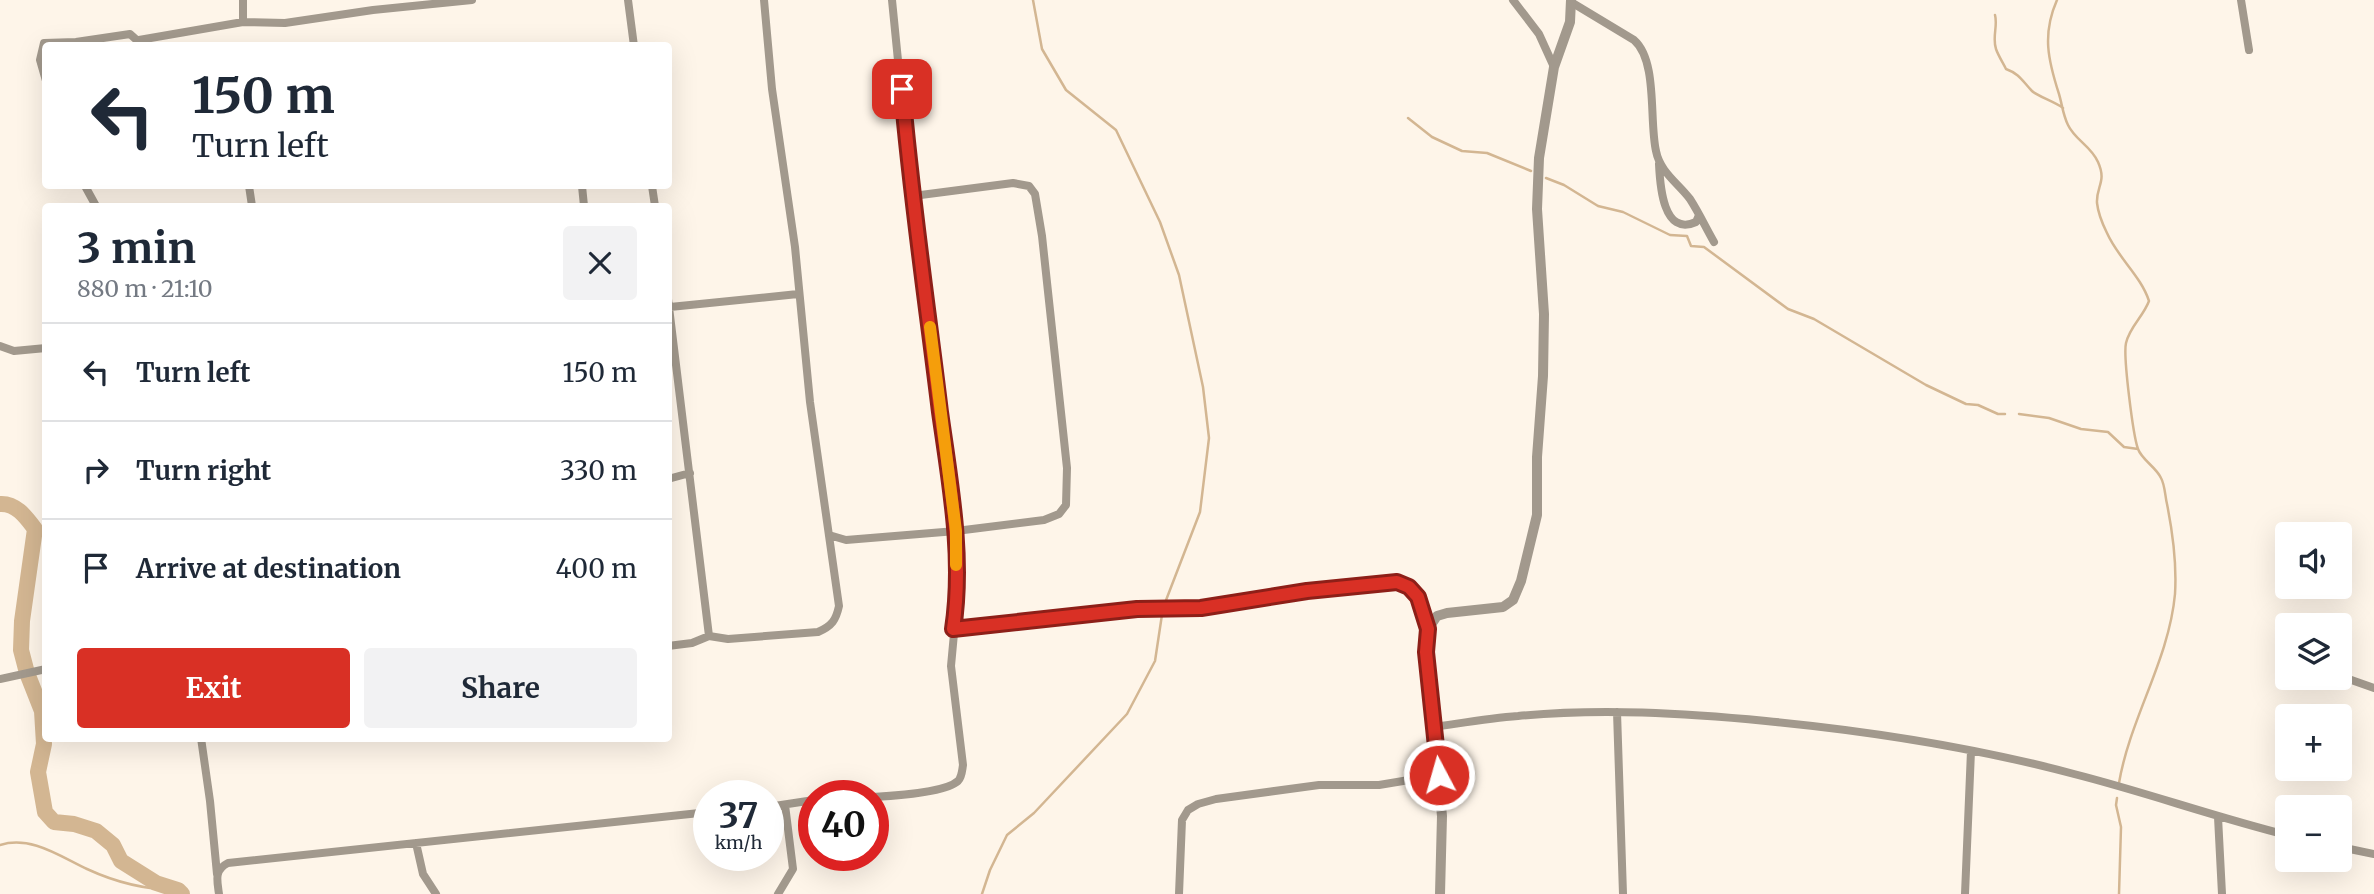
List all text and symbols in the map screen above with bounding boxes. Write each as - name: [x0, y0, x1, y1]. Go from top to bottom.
- pin: [872, 59, 932, 119]
- text: 150 m: [192, 65, 335, 126]
- icon: left: [77, 70, 168, 161]
- icon: arrive: [883, 70, 921, 108]
- text: Turn left: [192, 126, 329, 166]
- text: 3 min: [77, 222, 196, 274]
- button: close: [563, 226, 637, 300]
- text: 880 m · 21:10: [77, 274, 213, 303]
- icon: left: [77, 353, 115, 391]
- text: Turn left: [136, 356, 250, 389]
- text: 150 m: [563, 356, 637, 389]
- icon: right: [77, 451, 115, 489]
- text: Turn right: [136, 454, 271, 487]
- text: 330 m: [560, 454, 637, 487]
- map controls: [2275, 522, 2352, 872]
- button: sound: [2275, 522, 2352, 599]
- icon: arrive: [77, 549, 115, 587]
- text: Arrive at destination: [136, 552, 401, 585]
- text: 400 m: [556, 552, 637, 585]
- button: layers: [2275, 613, 2352, 690]
- button: Exit: [77, 648, 350, 728]
- button: Share: [364, 648, 637, 728]
- button: +: [2275, 704, 2352, 781]
- position arrow: [1402, 738, 1476, 812]
- speed limit sign: 40: [798, 780, 889, 871]
- text: 37: [719, 794, 758, 838]
- button: −: [2275, 795, 2352, 872]
- text: km/h: [715, 831, 762, 854]

